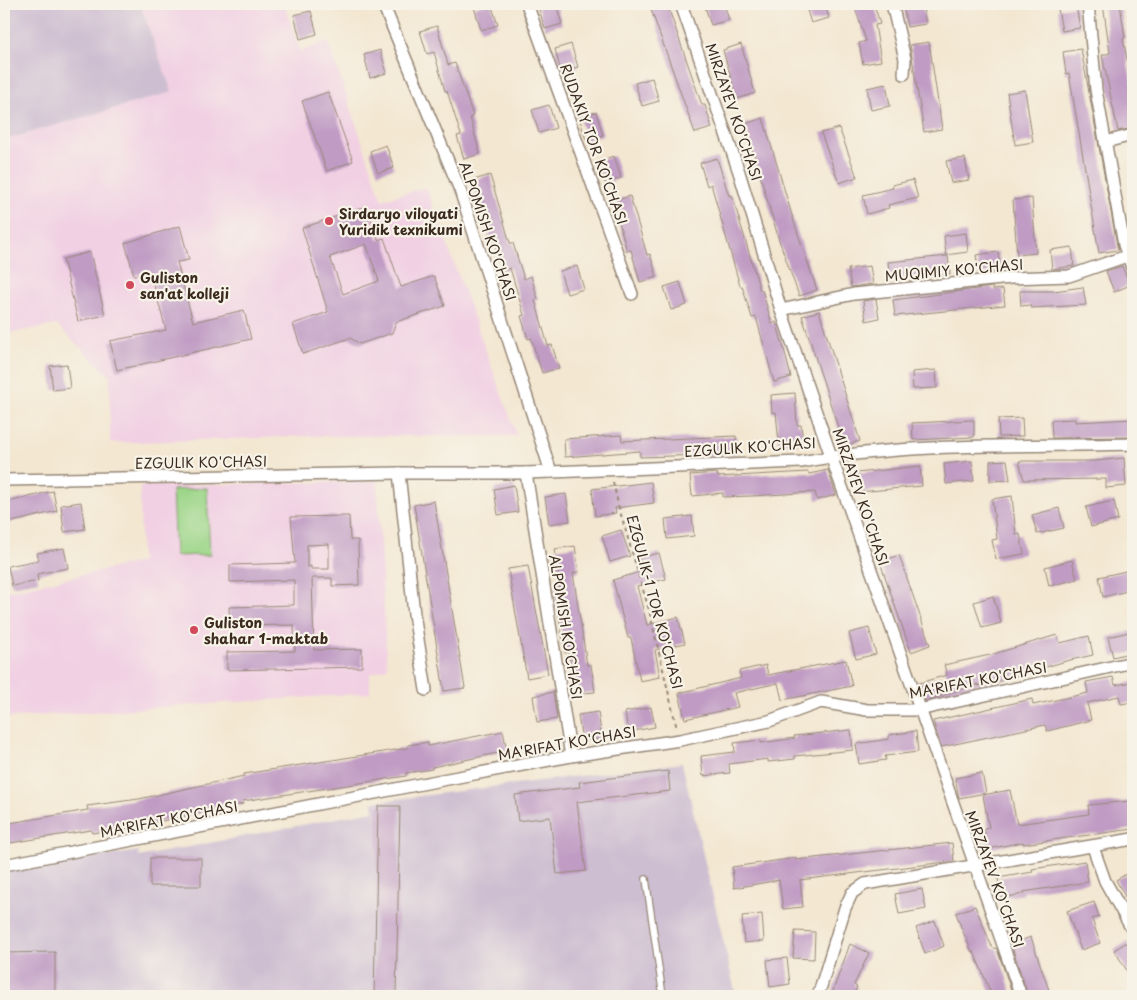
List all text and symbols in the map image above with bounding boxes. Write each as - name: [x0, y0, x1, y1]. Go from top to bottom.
- street label: MIRZAYEV KO'CHASI: [701, 40, 767, 184]
- street label: RUDAKIY TOR KO'CHASI: [555, 60, 633, 228]
- street label: ALPOMISH KO'CHASI: [454, 158, 522, 304]
- place label: Sirdaryo viloyati Yuridik texnikumi: [339, 203, 463, 240]
- marker: Sirdaryo viloyati Yuridik texnikumi: [323, 215, 335, 227]
- street label: MUQIMIY KO'CHASI: [884, 253, 1024, 287]
- place label: Guliston san'at kolleji: [140, 267, 229, 304]
- marker: Guliston san'at kolleji: [124, 279, 136, 291]
- street label: MIRZAYEV KO'CHASI: [828, 425, 894, 569]
- street label: EZGULIK KO'CHASI: [683, 432, 817, 462]
- street label: EZGULIK KO'CHASI: [135, 450, 267, 474]
- street label: EZGULIK-1 TOR KO'CHASI: [622, 513, 688, 691]
- street label: ALPOMISH KO'CHASI: [544, 553, 588, 701]
- place label: Guliston shahar 1-maktab: [204, 612, 328, 649]
- marker: Guliston shahar 1-maktab: [188, 624, 200, 636]
- street label: MA'RIFAT KO'CHASI: [907, 656, 1049, 704]
- street label: MA'RIFAT KO'CHASI: [496, 721, 638, 765]
- street label: MA'RIFAT KO'CHASI: [98, 795, 240, 843]
- street label: MIRZAYEV KO'CHASI: [960, 808, 1030, 950]

